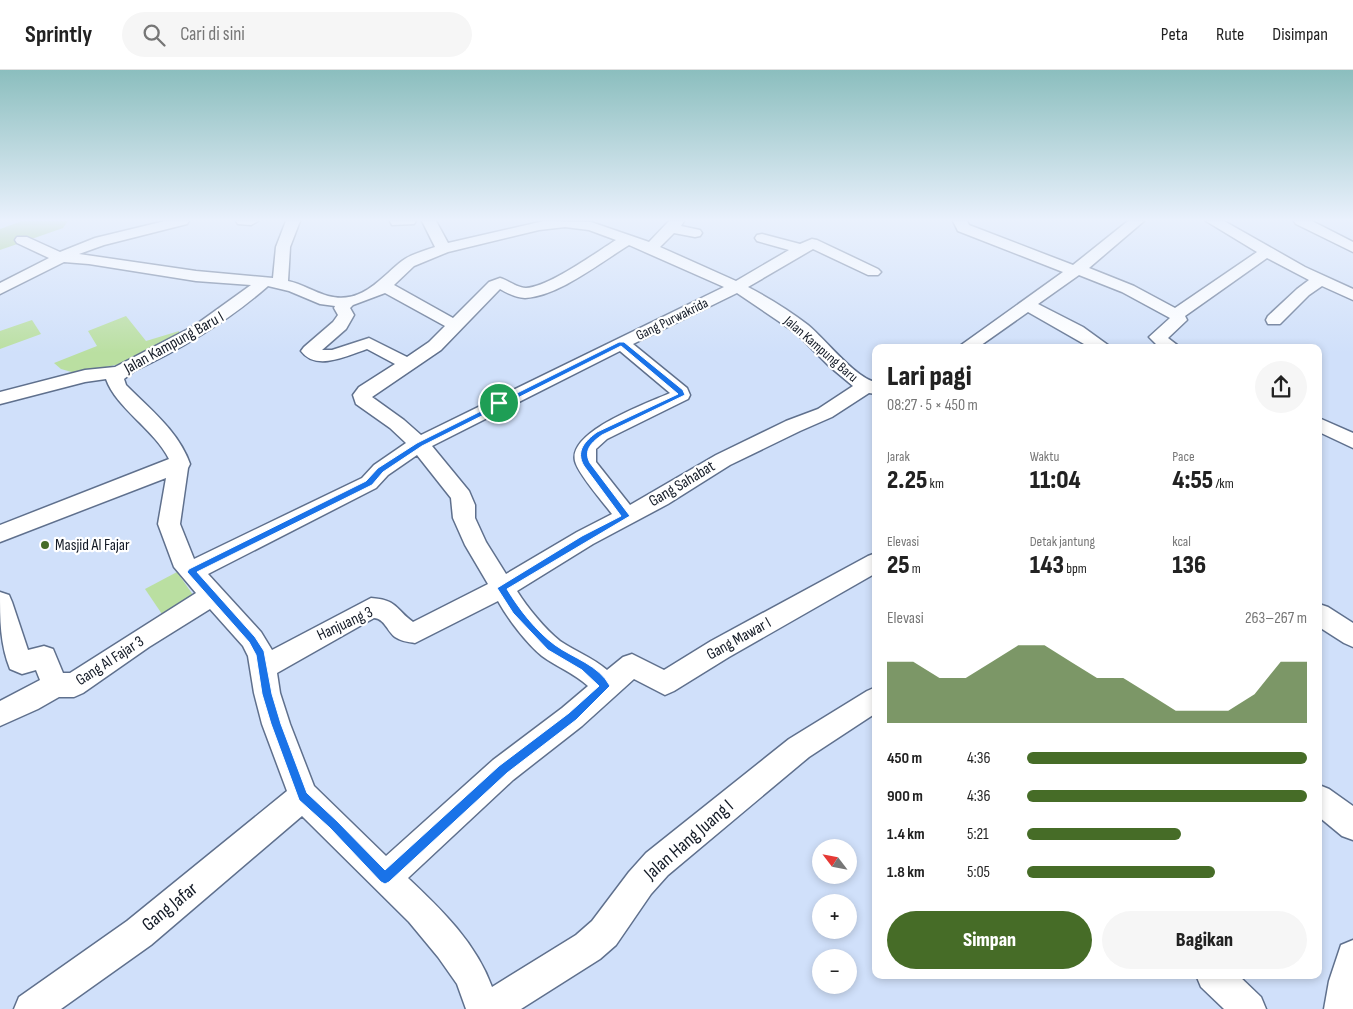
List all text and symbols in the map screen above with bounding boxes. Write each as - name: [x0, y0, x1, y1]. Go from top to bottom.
- search box: [122, 12, 472, 57]
- text: Sprintly: [25, 20, 92, 49]
- icon: search: [140, 21, 168, 49]
- text: Cari di sini: [180, 23, 245, 46]
- text: Peta: [1161, 24, 1188, 45]
- text: Rute: [1216, 24, 1244, 45]
- text: Disimpan: [1272, 24, 1328, 45]
- street label: Gang Purwakrida: [633, 294, 711, 344]
- street label: Jalan Kampung Baru I: [120, 308, 227, 379]
- street label: Jalan Kampung Baru: [780, 312, 861, 386]
- text: Lari pagi: [887, 360, 972, 393]
- button: share: [1255, 361, 1307, 413]
- pin: [478, 382, 520, 424]
- icon: arrive: [485, 389, 513, 417]
- text: 08:27 · 5 × 450 m: [887, 396, 978, 415]
- text: Jarak: [887, 448, 910, 465]
- text: Waktu: [1030, 448, 1059, 465]
- text: Pace: [1172, 448, 1195, 465]
- street label: Gang Sahabat: [646, 457, 719, 511]
- text: 2.25: [887, 465, 927, 496]
- text: 11:04: [1030, 465, 1081, 496]
- text: 4:55: [1172, 465, 1213, 496]
- text: km: [927, 475, 944, 492]
- text: /km: [1213, 475, 1234, 492]
- text: Elevasi: [887, 533, 919, 550]
- text: Detak jantung: [1030, 533, 1095, 550]
- text: kcal: [1172, 533, 1191, 550]
- place label: Masjid Al Fajar: [55, 536, 130, 555]
- marker: Masjid Al Fajar: [39, 539, 51, 551]
- text: 25: [887, 550, 910, 581]
- text: 143: [1030, 550, 1064, 581]
- text: 136: [1172, 550, 1206, 581]
- text: m: [910, 560, 921, 577]
- text: bpm: [1064, 560, 1087, 577]
- street label: Hanjuang 3: [314, 603, 376, 645]
- text: Elevasi: [887, 609, 924, 628]
- text: 263–267 m: [1245, 609, 1307, 628]
- street label: Gang Mawar I: [703, 614, 775, 664]
- street label: Gang Al Fajar 3: [72, 632, 148, 690]
- text: 450 m: [887, 749, 922, 768]
- text: 4:36: [967, 749, 990, 768]
- text: 900 m: [887, 787, 923, 806]
- text: 4:36: [967, 787, 990, 806]
- street label: Jalan Hang Juang I: [639, 795, 738, 886]
- text: 1.4 km: [887, 825, 925, 844]
- text: 5:21: [967, 825, 989, 844]
- north arrow: [812, 839, 858, 884]
- map controls: [812, 839, 857, 994]
- text: 1.8 km: [887, 863, 925, 882]
- text: 5:05: [967, 863, 990, 882]
- street label: Gang Jafar: [138, 877, 203, 936]
- button: +: [812, 894, 857, 939]
- button: Simpan: [887, 911, 1092, 969]
- button: Bagikan: [1102, 911, 1307, 969]
- button: −: [812, 949, 857, 994]

